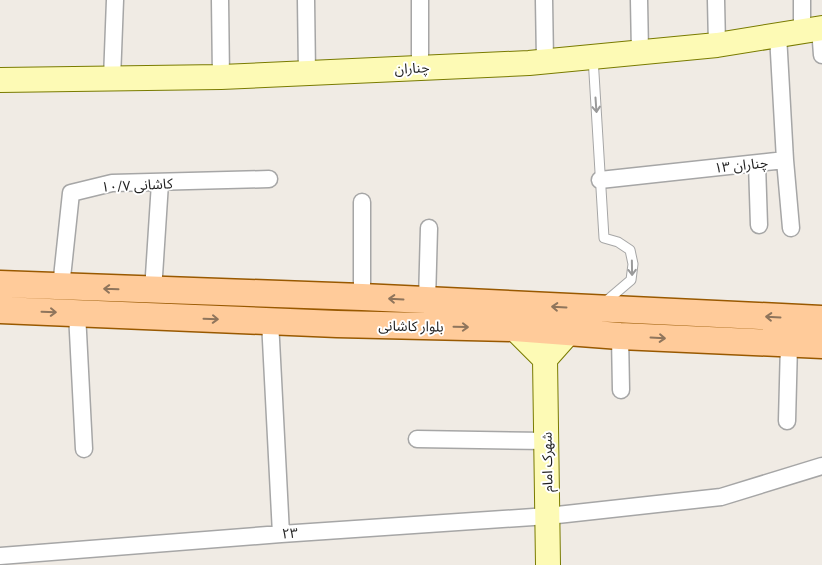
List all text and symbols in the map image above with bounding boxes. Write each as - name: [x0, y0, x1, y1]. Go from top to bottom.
- street label: چناران: [394, 59, 430, 79]
- one-way arrow: [591, 97, 600, 113]
- street label: چناران ۱۳: [713, 154, 769, 178]
- street label: ۱۰/۷ کاشانی: [101, 175, 173, 196]
- one-way arrow: [627, 259, 637, 275]
- one-way arrow: [104, 284, 120, 294]
- one-way arrow: [388, 295, 404, 304]
- one-way arrow: [551, 303, 567, 312]
- one-way arrow: [40, 307, 56, 316]
- one-way arrow: [766, 312, 782, 322]
- one-way arrow: [202, 314, 219, 324]
- street label: بلوار کاشانی: [378, 317, 444, 336]
- one-way arrow: [452, 322, 469, 332]
- one-way arrow: [650, 333, 666, 343]
- street label: شهرک امام: [538, 432, 559, 492]
- street label: ۲۳: [281, 524, 299, 542]

